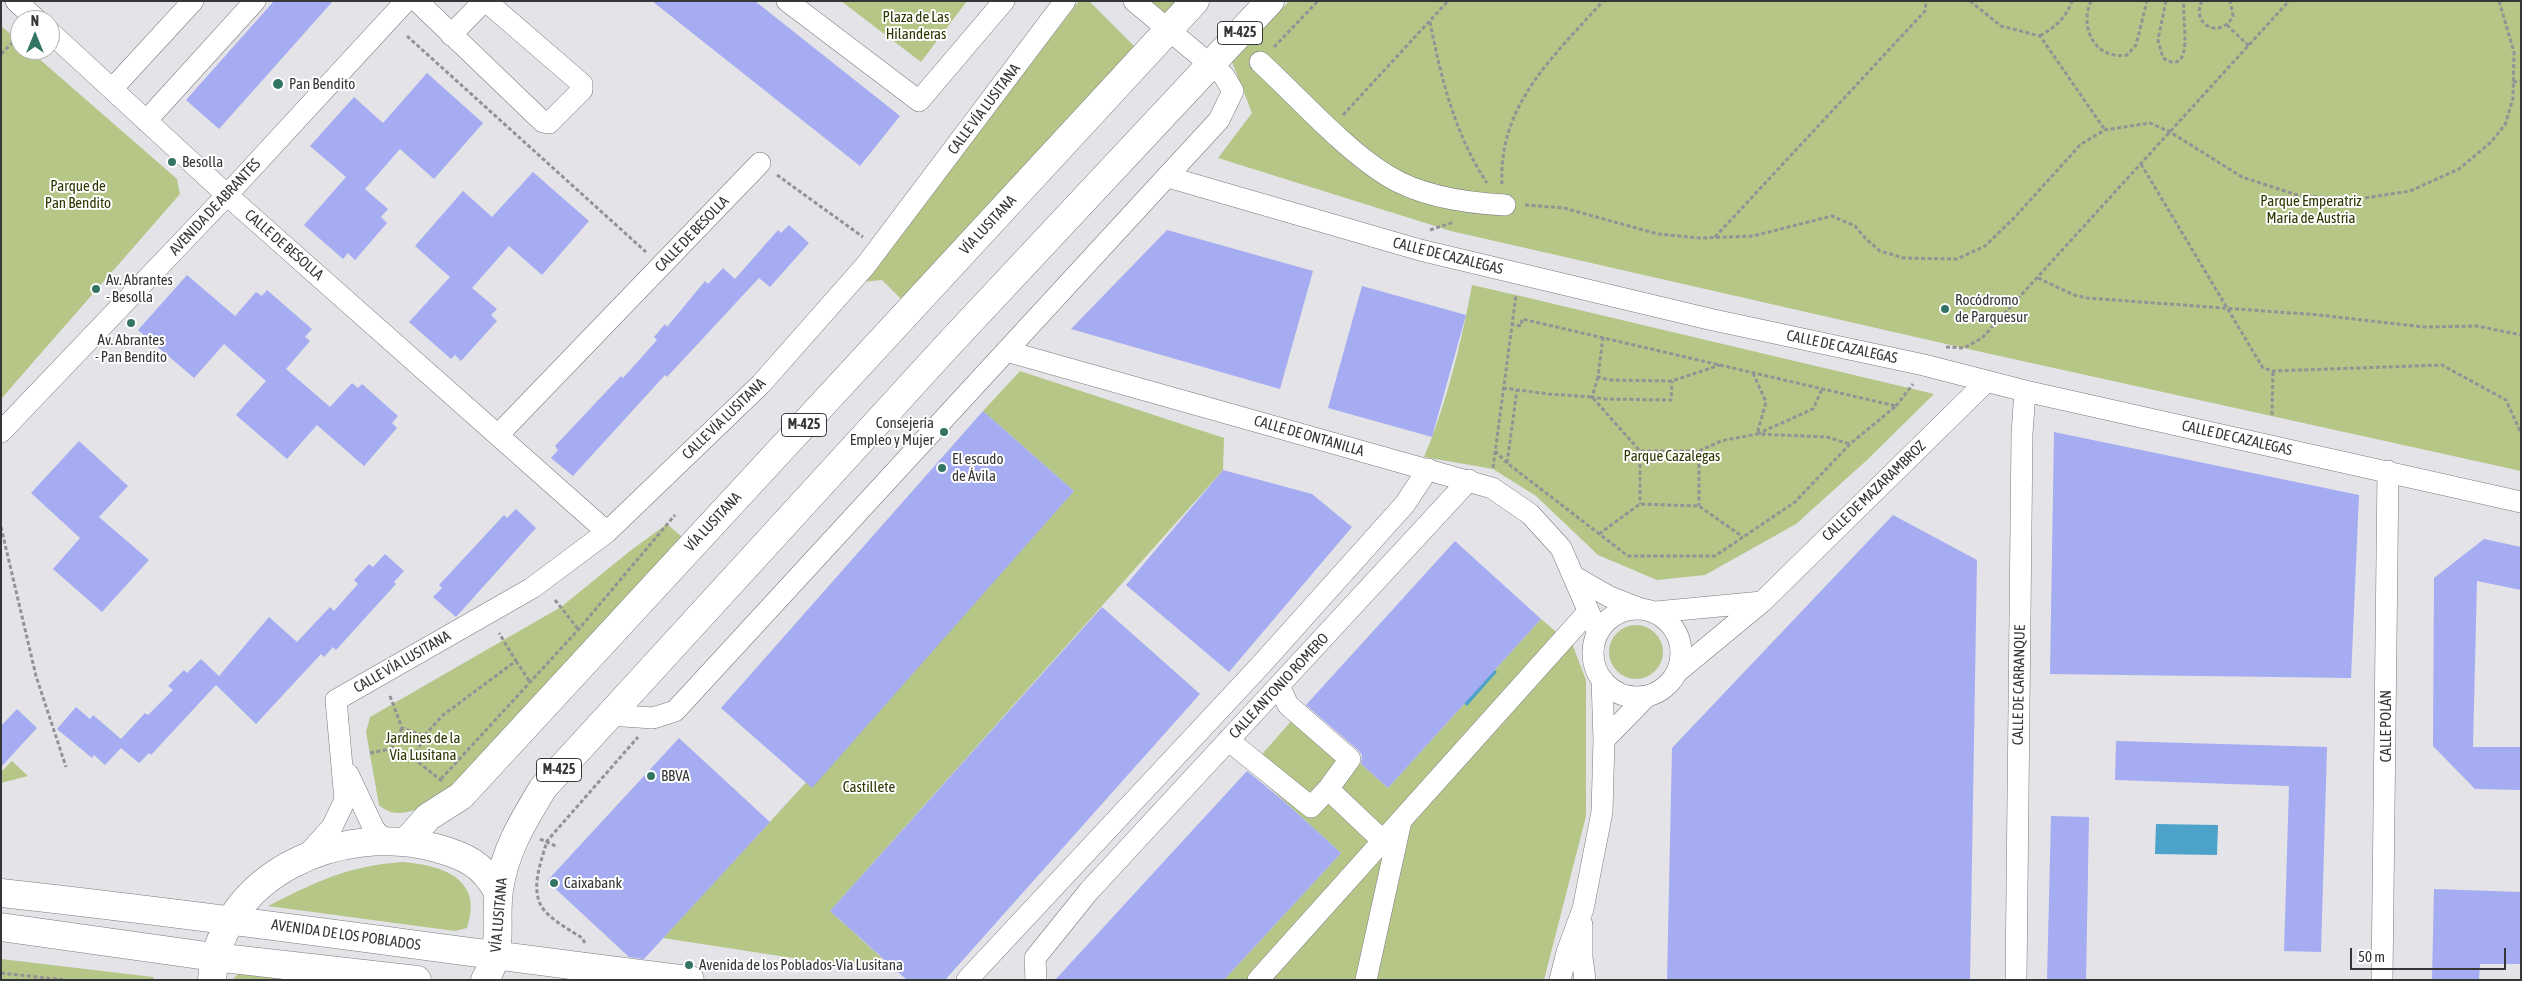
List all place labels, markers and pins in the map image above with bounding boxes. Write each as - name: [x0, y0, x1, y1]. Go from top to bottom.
- place label: Pan Bendito: [289, 75, 355, 93]
- marker: Pan Bendito: [271, 77, 285, 91]
- place label: Besolla: [182, 153, 223, 171]
- marker: Besolla: [166, 156, 178, 168]
- place label: Av. Abrantes - Besolla: [106, 271, 173, 306]
- marker: Av. Abrantes - Besolla: [90, 283, 102, 295]
- place label: Rocódromo de Parquesur: [1955, 291, 2028, 326]
- marker: Rocódromo de Parquesur: [1939, 303, 1951, 315]
- marker: Av. Abrantes - Pan Bendito: [125, 317, 137, 329]
- place label: Av. Abrantes - Pan Bendito: [95, 331, 167, 366]
- place label: Consejería Empleo y Mujer: [850, 414, 934, 449]
- marker: Consejería Empleo y Mujer: [938, 426, 950, 438]
- place label: El escudo de Ávila: [952, 450, 1003, 485]
- marker: El escudo de Ávila: [936, 462, 948, 474]
- place label: BBVA: [661, 767, 690, 785]
- marker: BBVA: [645, 770, 657, 782]
- place label: Caixabank: [564, 874, 622, 892]
- marker: Caixabank: [548, 877, 560, 889]
- place label: Avenida de los Poblados-Vía Lusitana: [699, 956, 903, 974]
- marker: Avenida de los Poblados-Vía Lusitana: [683, 959, 695, 971]

